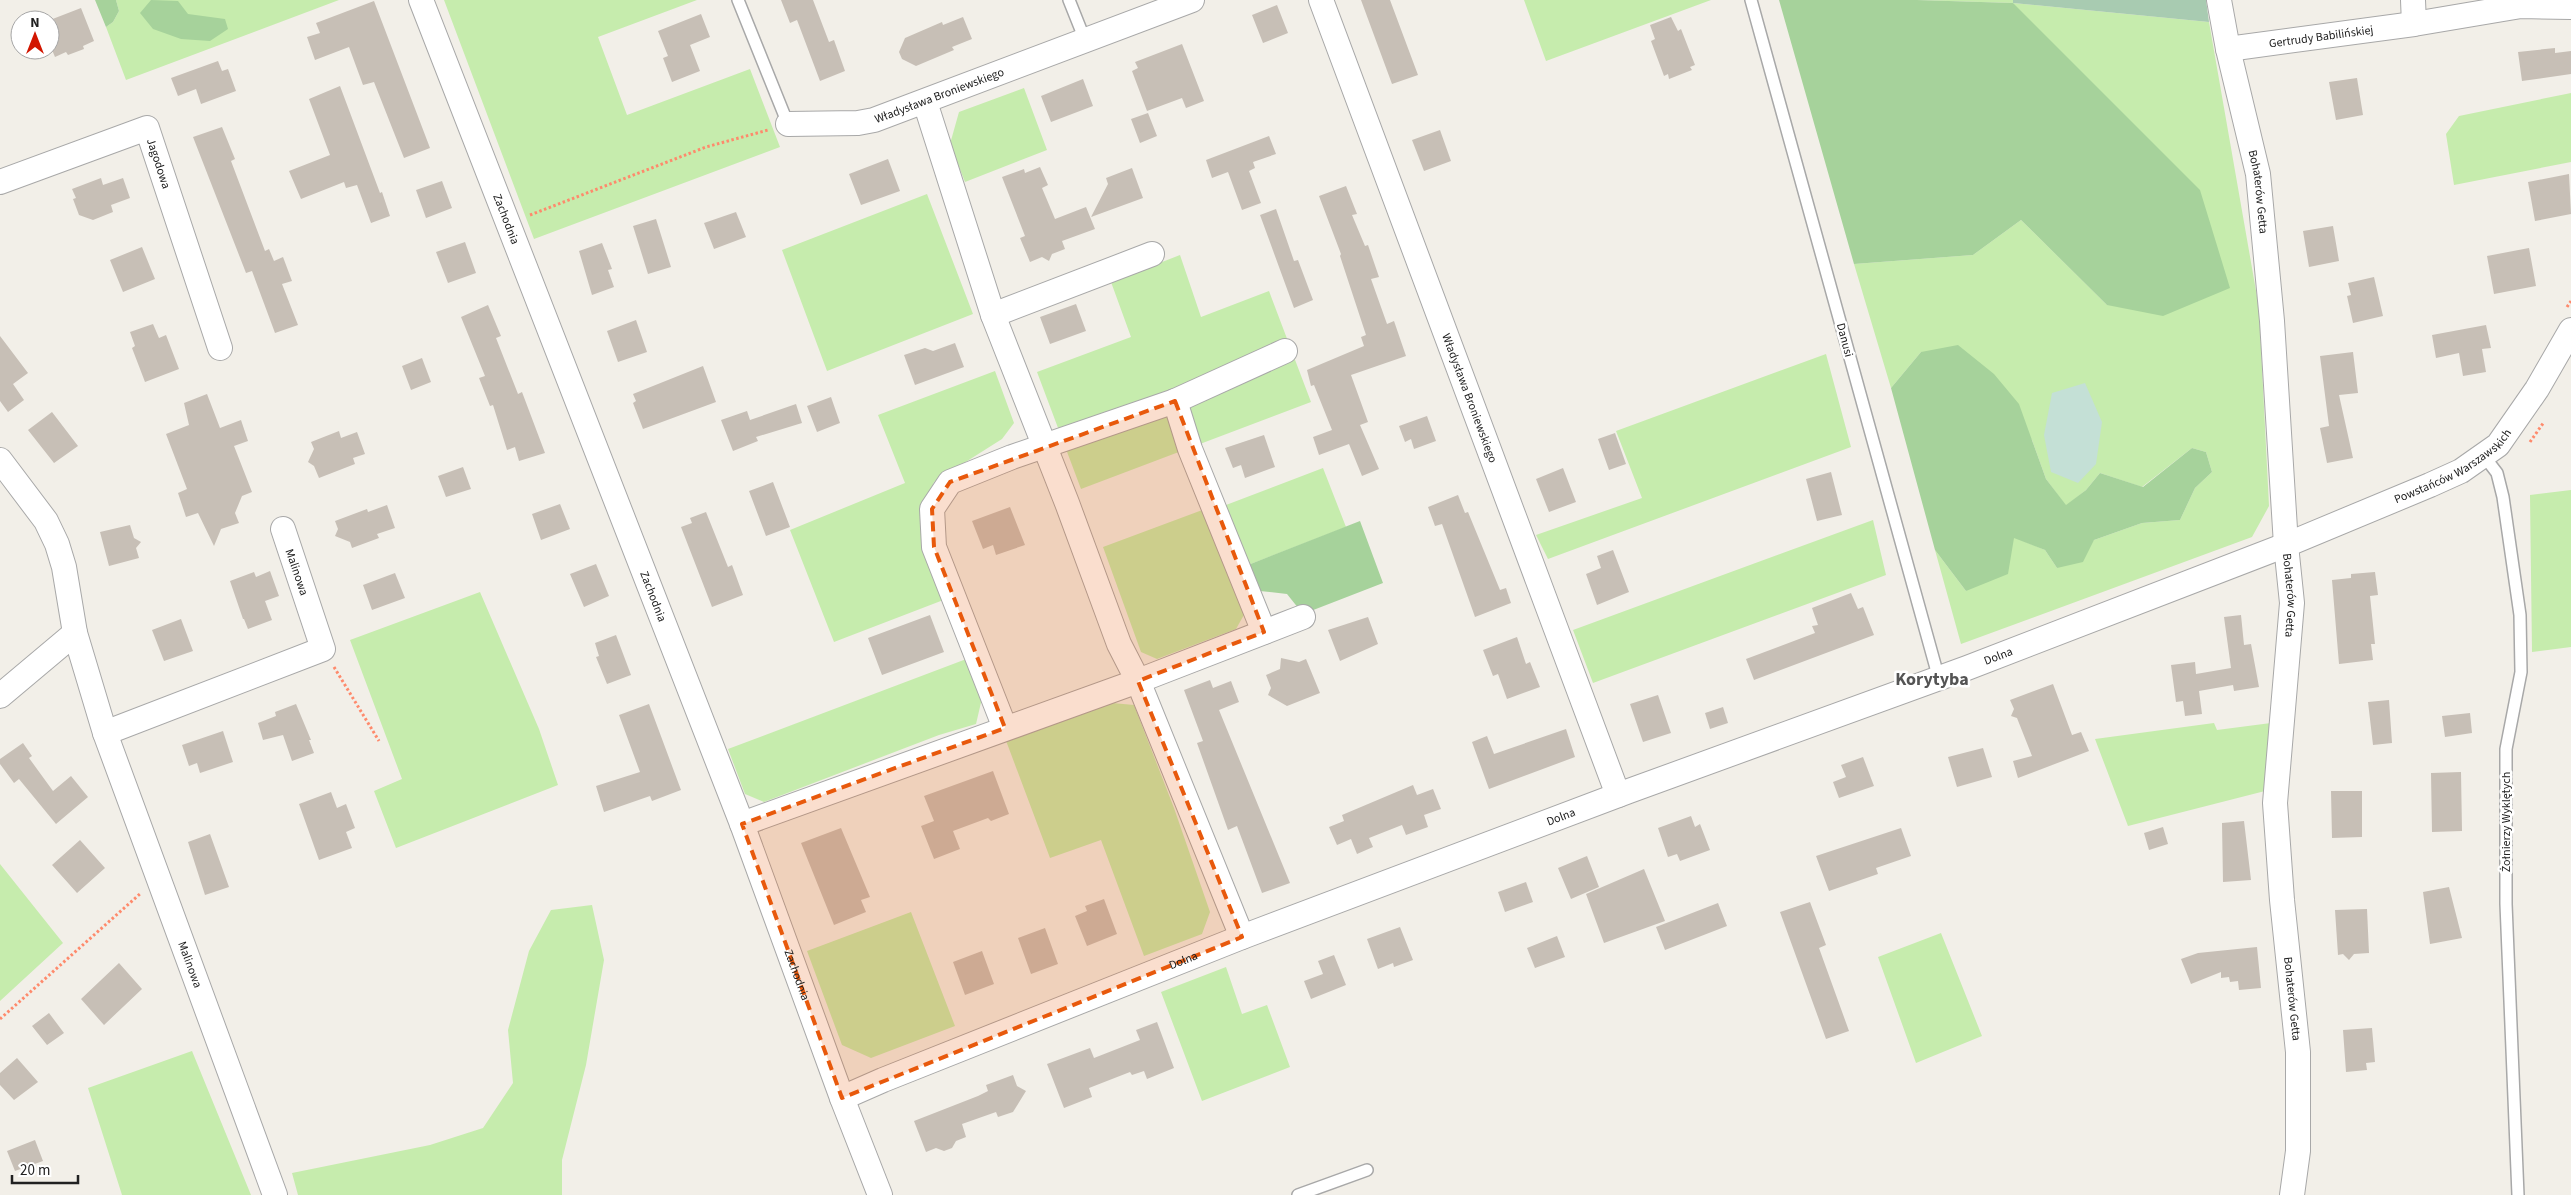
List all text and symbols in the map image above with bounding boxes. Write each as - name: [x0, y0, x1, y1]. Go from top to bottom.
- north arrow: [10, 10, 60, 60]
- text: N: [30, 13, 40, 33]
- street label: Gertrudy Babilińskiej: [2268, 22, 2375, 52]
- street label: Władysława Broniewskiego: [872, 64, 1006, 128]
- street label: Jagodowa: [142, 136, 175, 191]
- street label: Bohaterów Getta: [2244, 148, 2272, 234]
- street label: Zachodnia: [488, 191, 523, 247]
- street label: Danusi: [1832, 321, 1857, 359]
- street label: Władysława Broniewskiego: [1437, 331, 1501, 465]
- street label: Powstańców Warszawskich: [2392, 426, 2516, 508]
- street label: Malinowa: [281, 547, 312, 598]
- street label: Bohaterów Getta: [2278, 552, 2300, 638]
- street label: Zachodnia: [635, 569, 670, 624]
- street label: Dolna: [1982, 643, 2015, 670]
- district label: Korytyba: [1895, 667, 1969, 692]
- street label: Żołnierzy Wyklętych: [2498, 772, 2515, 872]
- street label: Dolna: [1544, 804, 1578, 830]
- street label: Malinowa: [173, 939, 206, 990]
- street label: Zachodnia: [780, 947, 814, 1003]
- street label: Dolna: [1167, 947, 1200, 974]
- street label: Bohaterów Getta: [2279, 956, 2305, 1042]
- scale bar: [12, 1152, 79, 1184]
- text: 20 m: [20, 1160, 50, 1181]

